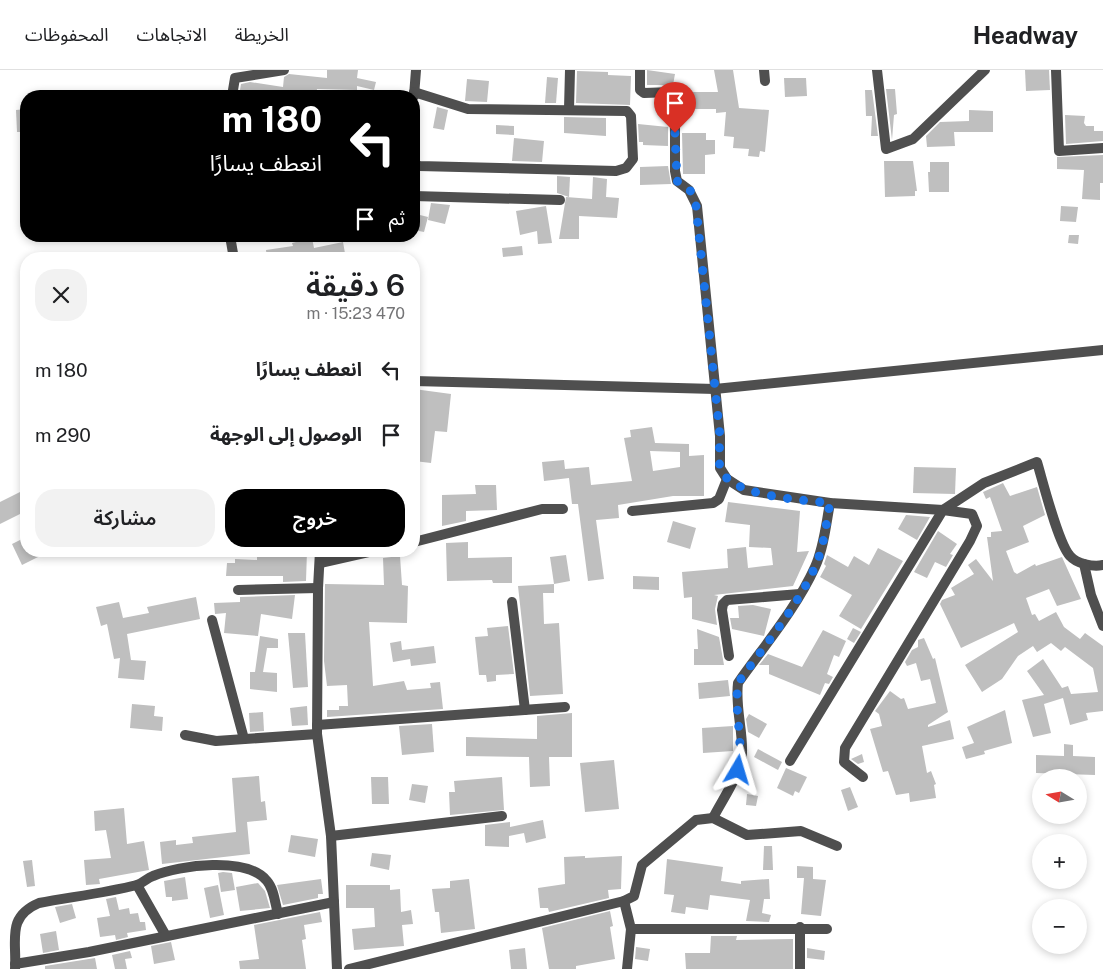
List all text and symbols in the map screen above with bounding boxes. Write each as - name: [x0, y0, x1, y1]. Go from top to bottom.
- text: Headway: [973, 21, 1078, 49]
- text: المحفوظات: [25, 24, 109, 45]
- text: الاتجاهات: [137, 24, 207, 45]
- text: الخريطة: [235, 24, 289, 45]
- pin: [654, 82, 696, 133]
- icon: arrive: [661, 89, 689, 117]
- text: 180 m: [222, 99, 322, 140]
- icon: left: [340, 110, 405, 175]
- text: انعطف يسارًا: [210, 150, 322, 176]
- icon: arrive: [351, 205, 379, 233]
- text: ثم: [389, 207, 405, 229]
- text: 6 دقيقة: [306, 267, 405, 303]
- button: close: [35, 269, 87, 321]
- text: 470 m · 15:23: [306, 304, 405, 323]
- icon: left: [377, 356, 405, 384]
- text: انعطف يسارًا: [256, 358, 362, 380]
- text: 180 m: [35, 359, 88, 381]
- icon: arrive: [377, 421, 405, 449]
- text: الوصول إلى الوجهة: [210, 423, 362, 445]
- text: 290 m: [35, 424, 91, 446]
- button: مشاركة: [35, 489, 215, 547]
- button: خروج: [225, 489, 405, 547]
- position arrow: [711, 743, 763, 795]
- north arrow: [1032, 769, 1088, 824]
- map controls: [1032, 769, 1087, 954]
- button: +: [1032, 834, 1087, 889]
- button: −: [1032, 899, 1087, 954]

